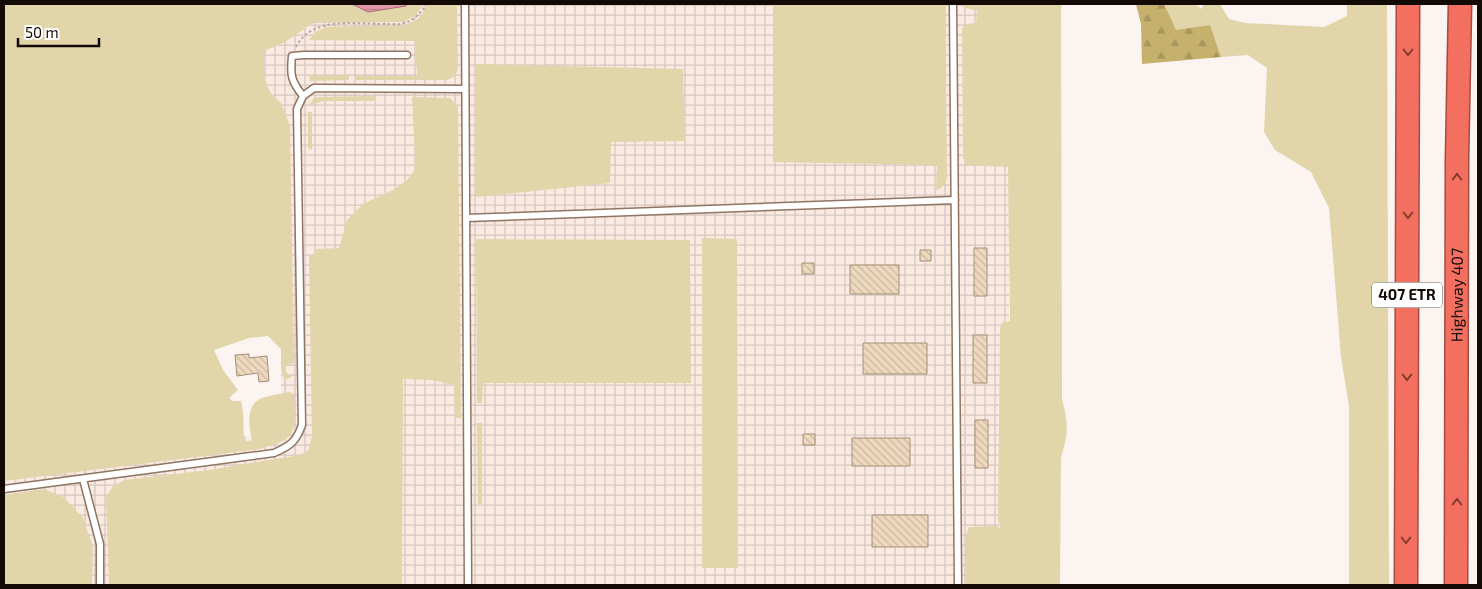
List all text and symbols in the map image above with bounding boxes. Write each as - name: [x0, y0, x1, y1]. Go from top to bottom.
- scale bar: [18, 15, 99, 47]
- text: 50 m: [25, 23, 59, 41]
- one-way arrow: [1403, 49, 1413, 57]
- one-way arrow: [1452, 173, 1462, 181]
- one-way arrow: [1403, 212, 1413, 219]
- street label: Highway 407: [1447, 248, 1466, 342]
- road number: 407 ETR: [1372, 282, 1442, 308]
- one-way arrow: [1402, 374, 1412, 382]
- one-way arrow: [1451, 497, 1462, 505]
- one-way arrow: [1401, 536, 1411, 544]

